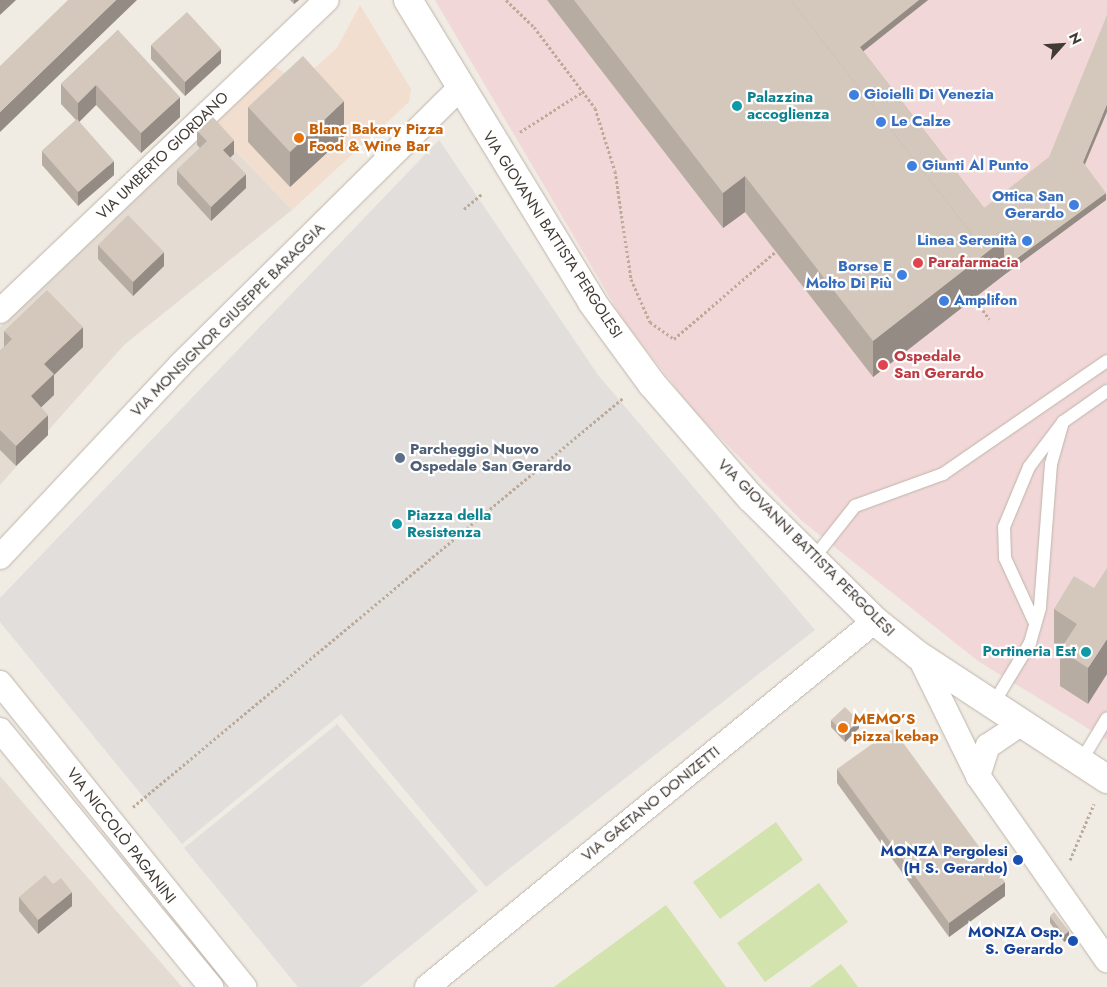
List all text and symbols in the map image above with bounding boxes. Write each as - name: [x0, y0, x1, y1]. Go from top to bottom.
- north arrow: [1037, 20, 1087, 70]
- text: N: [1064, 29, 1087, 48]
- place label: Gioielli Di Venezia: [864, 86, 994, 104]
- street label: VIA UMBERTO GIORDANO: [94, 88, 232, 224]
- place label: Palazzina accoglienza: [747, 88, 829, 123]
- marker: Gioielli Di Venezia: [848, 89, 860, 101]
- marker: Palazzina accoglienza: [731, 100, 743, 112]
- place label: Le Calze: [891, 113, 951, 131]
- marker: Le Calze: [875, 116, 887, 128]
- place label: Blanc Bakery Pizza Food & Wine Bar: [309, 120, 443, 155]
- street label: VIA GIOVANNI BATTISTA PERGOLESI: [478, 128, 626, 342]
- marker: Blanc Bakery Pizza Food & Wine Bar: [293, 132, 305, 144]
- place label: Giunti Al Punto: [922, 157, 1028, 175]
- marker: Giunti Al Punto: [906, 160, 918, 172]
- place label: Ottica San Gerardo: [992, 187, 1064, 222]
- marker: Ottica San Gerardo: [1068, 199, 1080, 211]
- street label: VIA MONSIGNOR GIUSEPPE BARAGGIA: [127, 219, 329, 421]
- place label: Linea Serenità: [917, 232, 1017, 250]
- marker: Linea Serenità: [1021, 235, 1033, 247]
- place label: Parafarmacia: [928, 254, 1019, 272]
- place label: Borse E Molto Di Più: [806, 257, 892, 292]
- marker: Parafarmacia: [912, 257, 924, 269]
- marker: Borse E Molto Di Più: [896, 269, 908, 281]
- place label: Amplifon: [954, 292, 1017, 310]
- marker: Amplifon: [938, 295, 950, 307]
- place label: Ospedale San Gerardo: [894, 347, 984, 382]
- marker: Ospedale San Gerardo: [876, 358, 890, 372]
- place label: Parcheggio Nuovo Ospedale San Gerardo: [410, 440, 571, 475]
- marker: Parcheggio Nuovo Ospedale San Gerardo: [394, 452, 406, 464]
- street label: VIA GIOVANNI BATTISTA PERGOLESI: [714, 456, 898, 640]
- place label: Piazza della Resistenza: [407, 506, 491, 541]
- marker: Piazza della Resistenza: [391, 518, 403, 530]
- place label: Portineria Est: [982, 643, 1076, 661]
- marker: Portineria Est: [1080, 646, 1092, 658]
- place label: MEMO’S pizza kebap: [853, 710, 939, 745]
- marker: MEMO’S pizza kebap: [837, 722, 849, 734]
- street label: VIA GAETANO DONIZETTI: [578, 743, 724, 865]
- street label: VIA NICCOLÒ PAGANINI: [63, 765, 179, 907]
- place label: MONZA Pergolesi (H S. Gerardo): [881, 842, 1008, 877]
- marker: MONZA Pergolesi (H S. Gerardo): [1012, 854, 1024, 866]
- place label: MONZA Osp. S. Gerardo: [968, 923, 1063, 958]
- marker: MONZA Osp. S. Gerardo: [1067, 935, 1079, 947]

